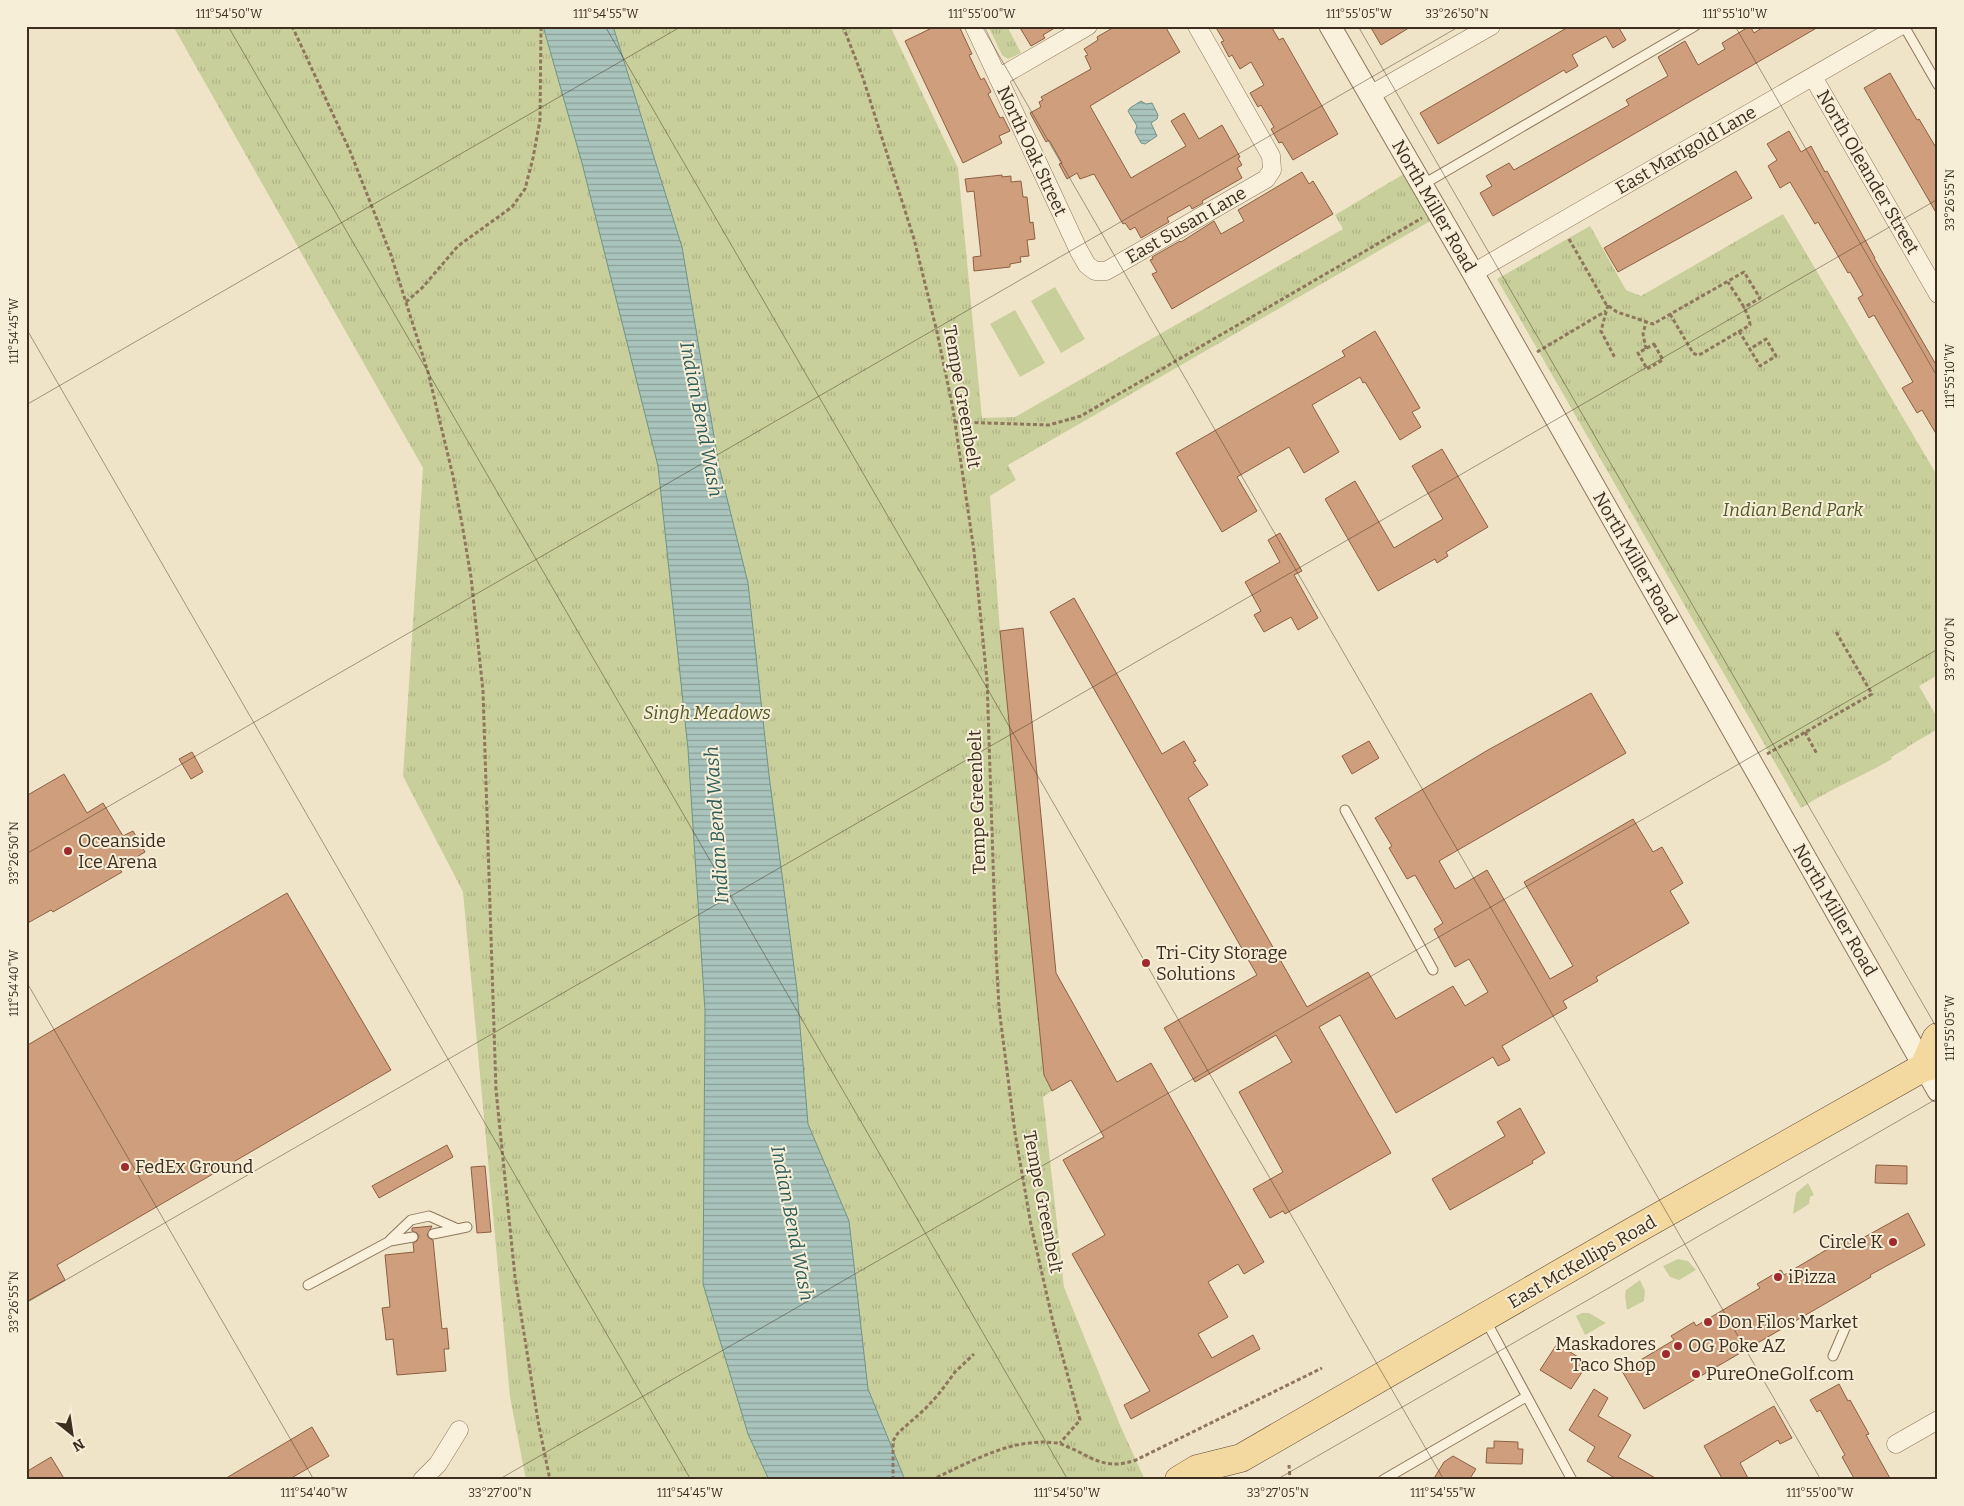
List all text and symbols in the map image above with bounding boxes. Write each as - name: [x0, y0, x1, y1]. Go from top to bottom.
- text: 111°54'50"W: [196, 7, 263, 21]
- text: 111°54'55"W: [573, 7, 639, 21]
- text: 111°55'00"W: [948, 7, 1016, 21]
- text: 111°55'05"W: [1326, 7, 1393, 21]
- text: 33°26'50"N: [1425, 7, 1489, 21]
- text: 111°55'10"W: [1703, 7, 1768, 21]
- street label: North Oak Street: [992, 83, 1072, 220]
- street label: North Oleander Street: [1812, 86, 1924, 258]
- street label: East Marigold Lane: [1612, 101, 1760, 199]
- street label: North Miller Road: [1387, 136, 1481, 276]
- text: 33°26'55"N: [1943, 168, 1957, 231]
- street label: East Susan Lane: [1122, 182, 1250, 268]
- text: 111°54'45"W: [7, 297, 21, 364]
- street label: Tempe Greenbelt: [939, 324, 985, 471]
- water label: Indian Bend Wash: [675, 340, 728, 499]
- text: 111°55'10"W: [1943, 343, 1957, 408]
- street label: North Miller Road: [1588, 488, 1682, 628]
- park label: Indian Bend Park: [1723, 499, 1863, 521]
- text: 33°27'00"N: [1943, 617, 1957, 681]
- park label: Singh Meadows: [643, 702, 771, 724]
- street label: Tempe Greenbelt: [963, 729, 991, 875]
- water label: Indian Bend Wash: [700, 746, 733, 904]
- text: 33°26'50"N: [7, 821, 21, 885]
- place label: Oceanside Ice Arena: [78, 830, 166, 873]
- street label: North Miller Road: [1788, 840, 1882, 980]
- marker: Oceanside Ice Arena: [62, 845, 74, 857]
- place label: Tri-City Storage Solutions: [1156, 942, 1287, 985]
- text: 111°54'40"W: [7, 949, 21, 1017]
- marker: Tri-City Storage Solutions: [1140, 957, 1152, 969]
- text: 111°55'05"W: [1943, 994, 1957, 1061]
- street label: Tempe Greenbelt: [1018, 1129, 1068, 1276]
- water label: Indian Bend Wash: [766, 1144, 819, 1303]
- place label: FedEx Ground: [135, 1156, 254, 1178]
- marker: FedEx Ground: [119, 1161, 131, 1173]
- street label: East McKellips Road: [1504, 1211, 1660, 1313]
- place label: Circle K: [1819, 1231, 1883, 1253]
- marker: Circle K: [1887, 1236, 1899, 1248]
- place label: iPizza: [1788, 1266, 1837, 1288]
- text: 33°26'55"N: [7, 1270, 21, 1333]
- marker: iPizza: [1772, 1271, 1784, 1283]
- place label: Don Filos Market: [1718, 1311, 1859, 1333]
- marker: Don Filos Market: [1702, 1316, 1714, 1328]
- place label: Maskadores Taco Shop: [1555, 1333, 1656, 1376]
- place label: OG Poke AZ: [1688, 1335, 1786, 1357]
- marker: OG Poke AZ: [1672, 1340, 1684, 1352]
- marker: Maskadores Taco Shop: [1660, 1348, 1672, 1360]
- place label: PureOneGolf.com: [1706, 1363, 1854, 1385]
- marker: PureOneGolf.com: [1690, 1368, 1702, 1380]
- north arrow: [48, 1408, 98, 1458]
- text: N: [69, 1435, 87, 1455]
- text: 111°54'40"W: [280, 1486, 348, 1500]
- text: 33°27'00"N: [468, 1486, 532, 1500]
- text: 111°54'45"W: [657, 1486, 724, 1500]
- text: 111°54'50"W: [1034, 1486, 1101, 1500]
- text: 33°27'05"N: [1247, 1486, 1310, 1500]
- text: 111°54'55"W: [1410, 1486, 1476, 1500]
- text: 111°55'00"W: [1786, 1486, 1854, 1500]

